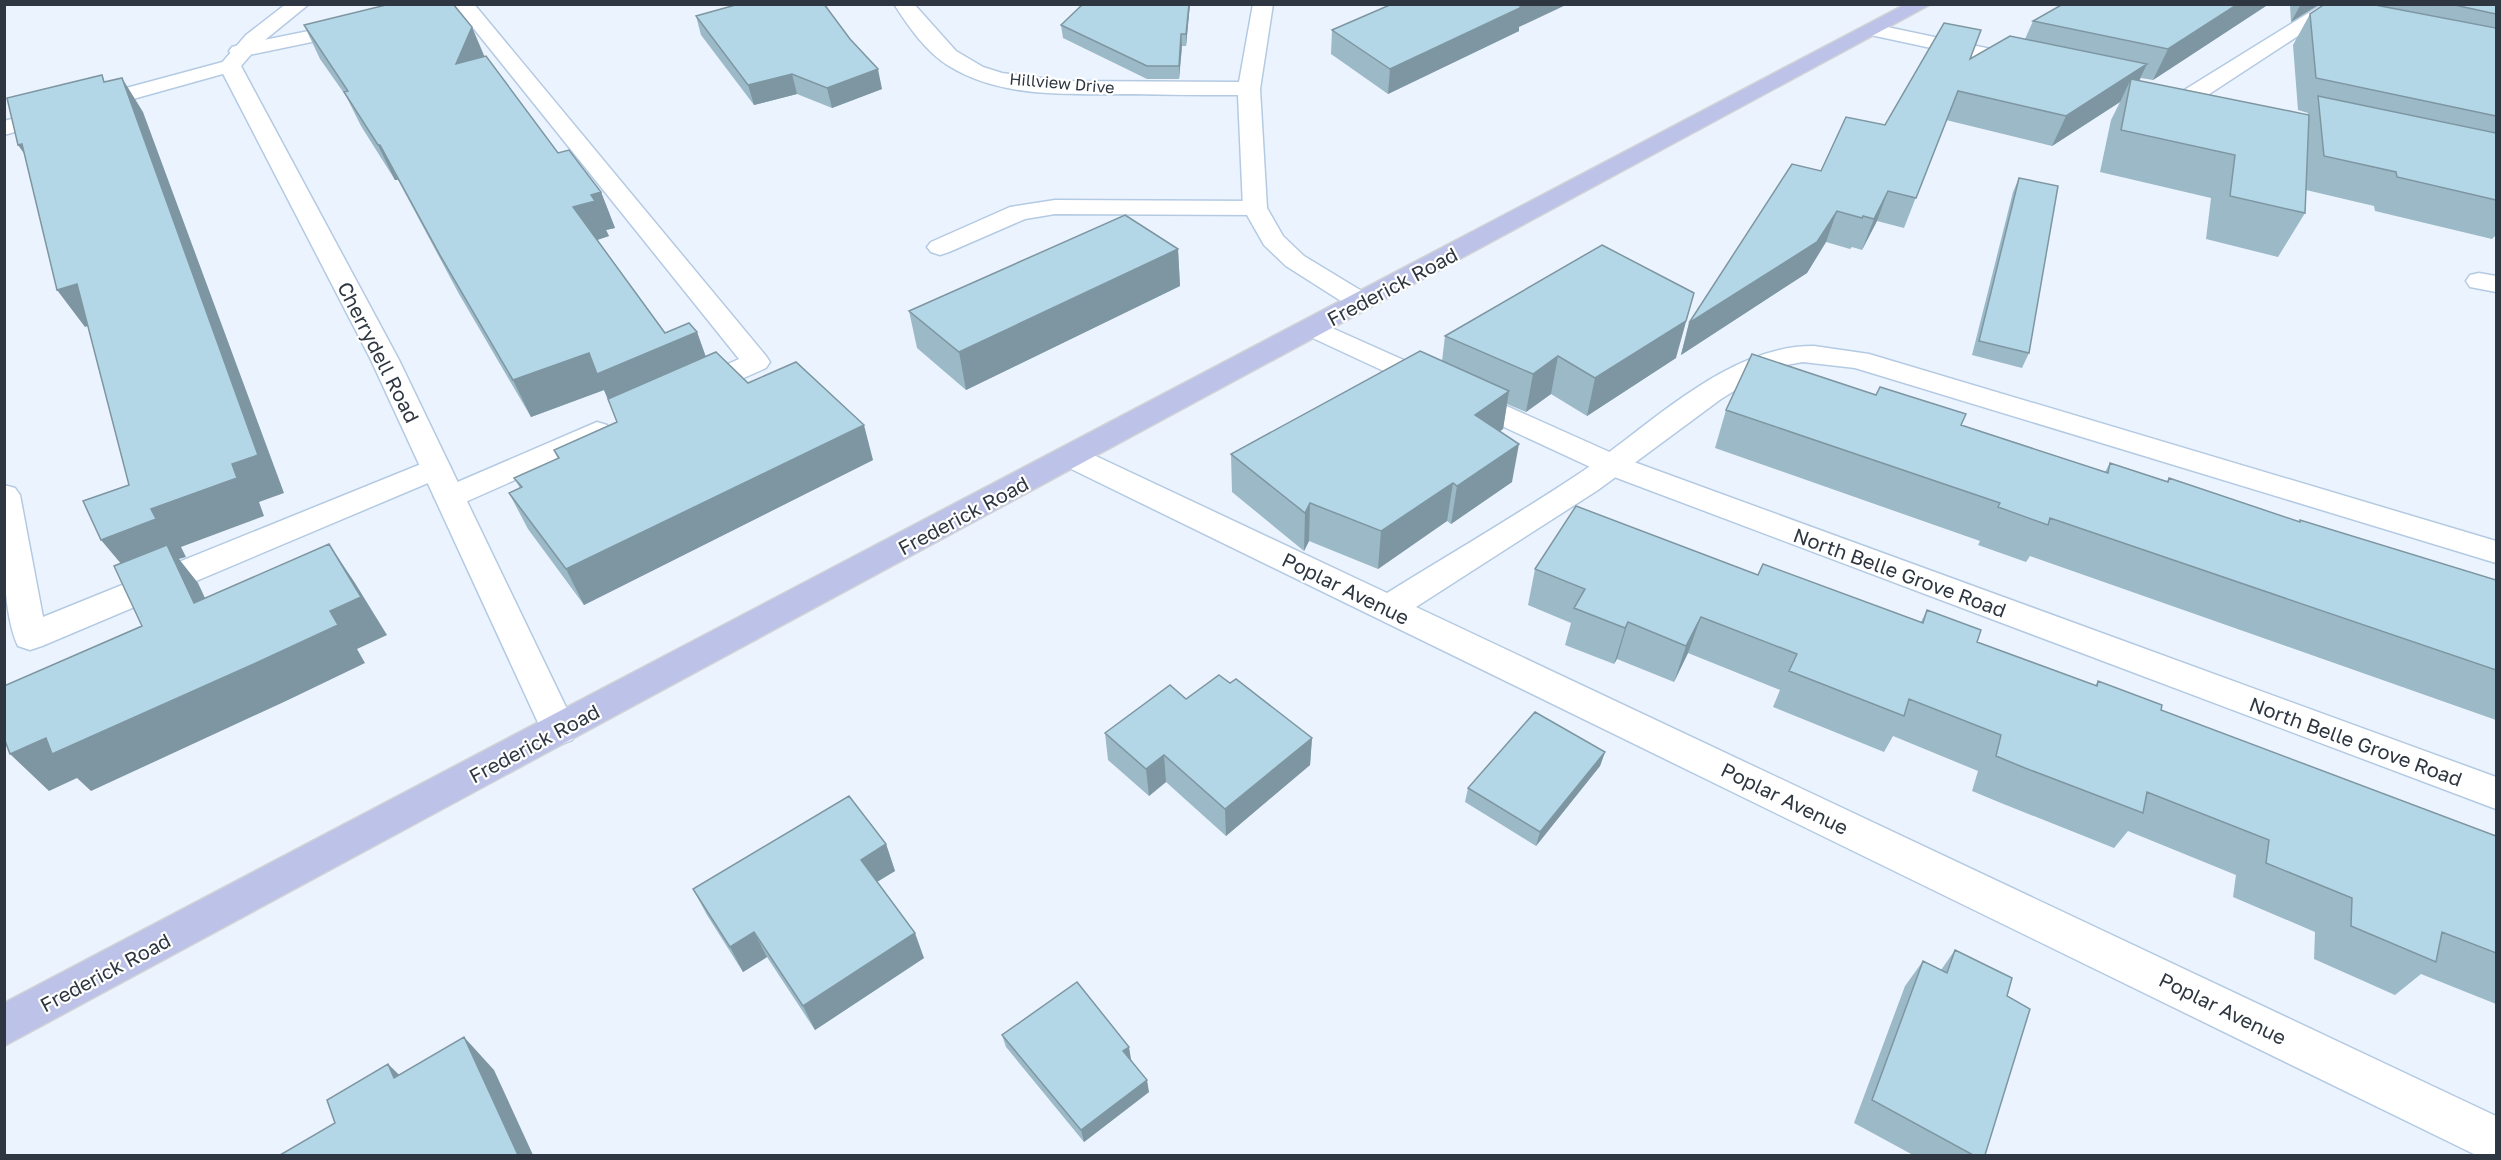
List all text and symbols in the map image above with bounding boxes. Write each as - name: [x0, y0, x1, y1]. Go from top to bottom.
- street label: Hillview Drive: [1009, 68, 1115, 98]
- street label: Frederick Road: [1323, 242, 1461, 330]
- street label: Cherrydell Road: [333, 277, 425, 427]
- street label: Frederick Road: [894, 471, 1032, 559]
- street label: North Belle Grove Road: [1790, 522, 2010, 622]
- street label: Poplar Avenue: [1279, 547, 1413, 629]
- street label: North Belle Grove Road: [2246, 691, 2466, 791]
- street label: Frederick Road: [465, 699, 603, 787]
- street label: Poplar Avenue: [1718, 757, 1852, 839]
- street label: Frederick Road: [36, 928, 174, 1016]
- street label: Poplar Avenue: [2156, 967, 2290, 1049]

